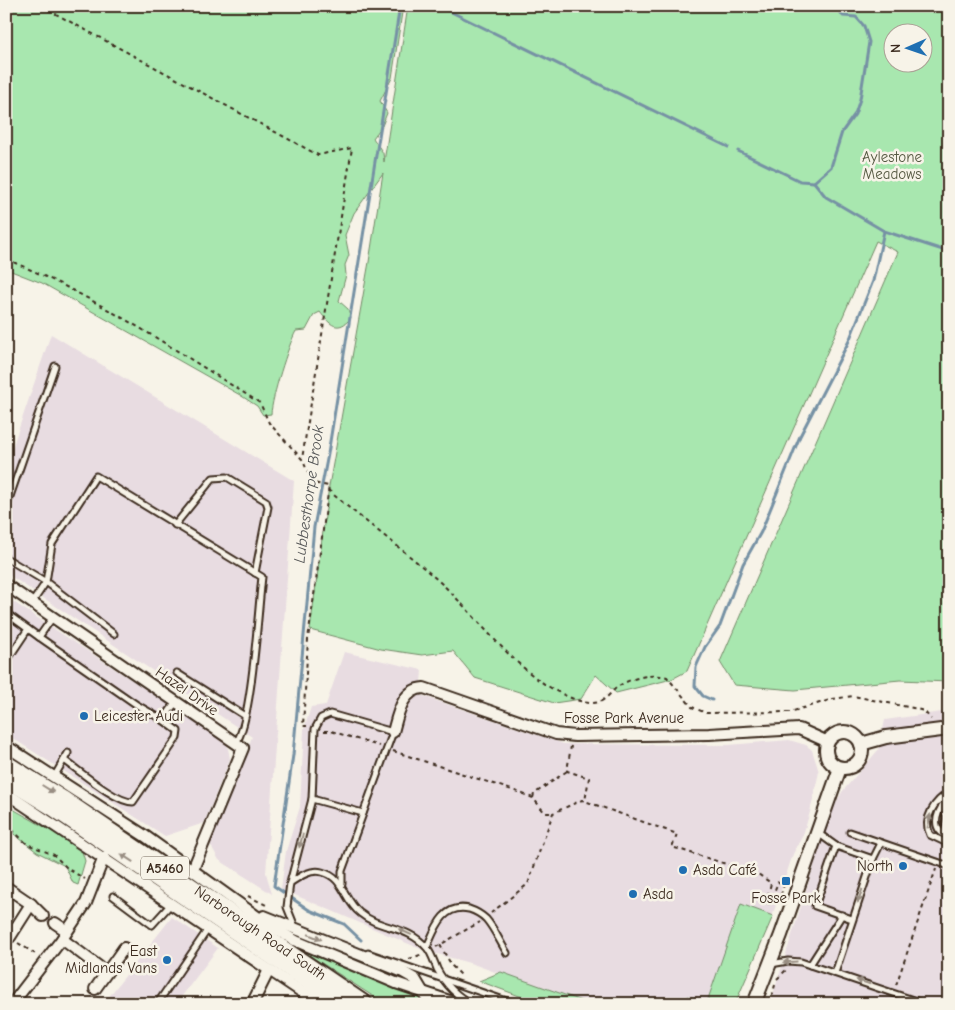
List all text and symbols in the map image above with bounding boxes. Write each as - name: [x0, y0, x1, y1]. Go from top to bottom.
- north arrow: [882, 22, 932, 72]
- text: N: [887, 44, 904, 53]
- park label: Aylestone Meadows: [862, 148, 923, 183]
- water label: Lubbesthorpe Brook: [290, 424, 328, 564]
- street label: Hazel Drive: [152, 663, 222, 720]
- place label: Leicester Audi: [94, 707, 183, 725]
- street label: Fosse Park Avenue: [564, 709, 684, 727]
- marker: Leicester Audi: [78, 710, 90, 722]
- one-way arrow: [41, 784, 54, 793]
- one-way arrow: [926, 812, 934, 828]
- one-way arrow: [296, 833, 304, 848]
- one-way arrow: [120, 853, 134, 863]
- road number: A5460: [141, 856, 189, 880]
- place label: North: [857, 857, 893, 875]
- marker: North: [897, 860, 909, 872]
- place label: Asda Café: [693, 861, 757, 879]
- marker: Asda Café: [677, 864, 689, 876]
- marker: Fosse Park: [780, 875, 792, 887]
- street label: Narborough Road South: [191, 882, 330, 984]
- place label: Asda: [643, 885, 674, 903]
- marker: Asda: [627, 888, 639, 900]
- place label: Fosse Park: [751, 889, 821, 907]
- one-way arrow: [856, 889, 864, 904]
- one-way arrow: [398, 927, 412, 935]
- one-way arrow: [308, 933, 323, 941]
- place label: East Midlands Vans: [65, 942, 158, 977]
- marker: East Midlands Vans: [161, 954, 173, 966]
- one-way arrow: [782, 958, 798, 966]
- one-way arrow: [855, 978, 870, 986]

